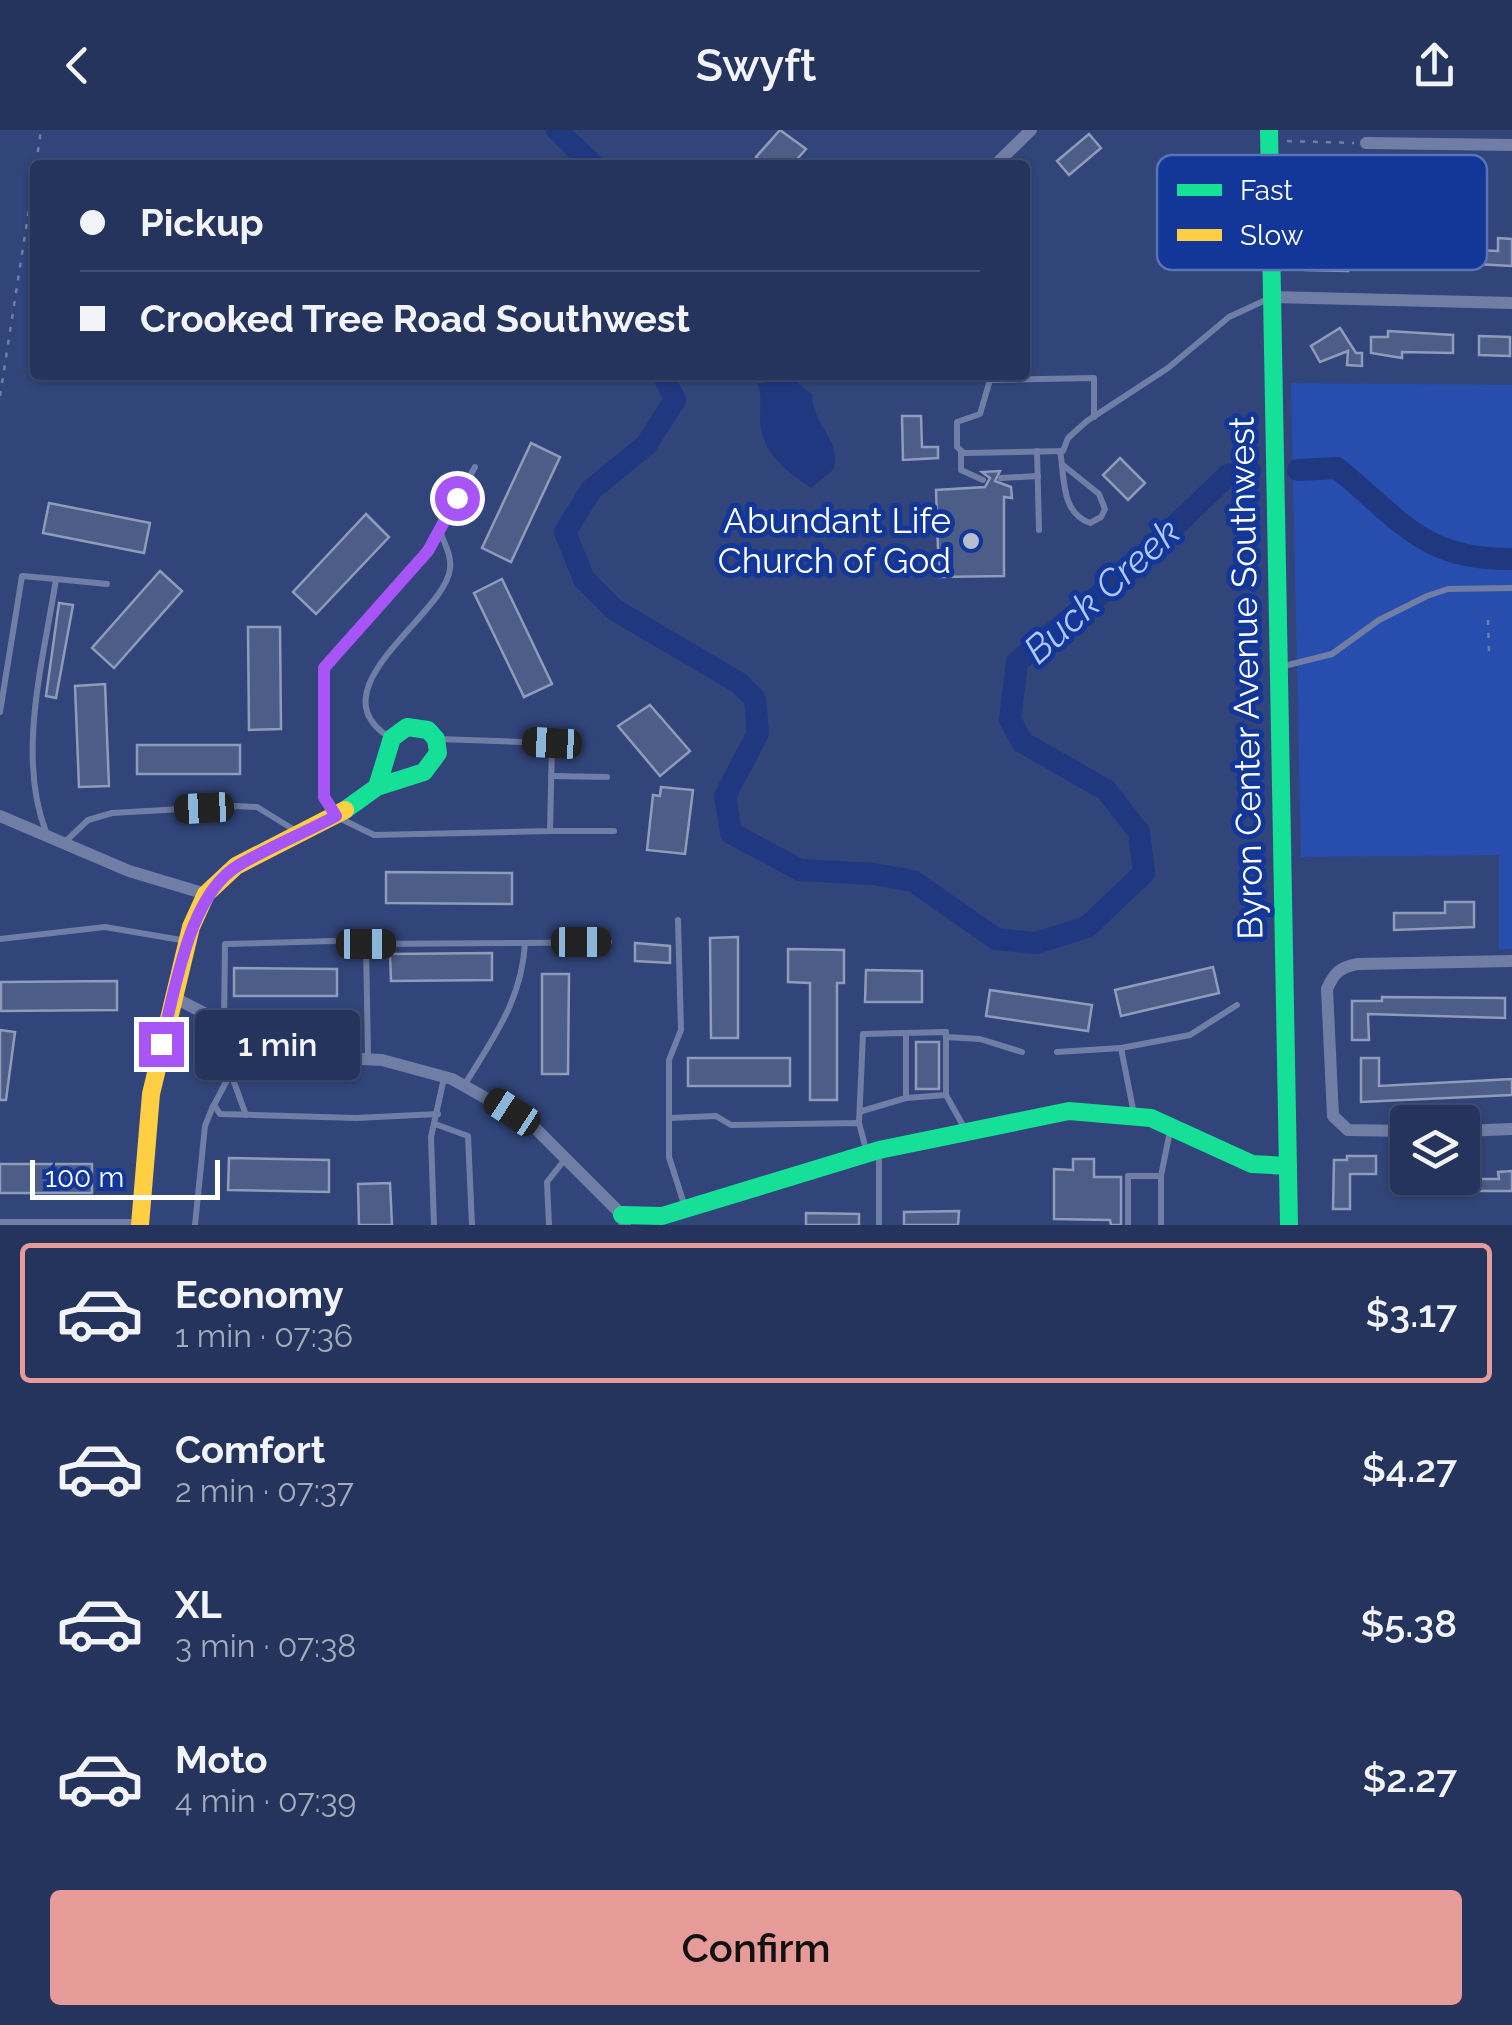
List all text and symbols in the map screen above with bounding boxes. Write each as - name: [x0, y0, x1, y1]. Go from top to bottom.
- icon: back: [50, 38, 105, 93]
- icon: share: [1407, 38, 1462, 93]
- text: Swyft: [695, 39, 817, 92]
- legend: [1157, 155, 1487, 270]
- text: Fast: [1240, 174, 1293, 207]
- text: Pickup: [140, 200, 264, 245]
- text: Slow: [1240, 219, 1304, 252]
- text: Crooked Tree Road Southwest: [140, 296, 690, 341]
- street label: Byron Center Avenue Southwest: [1220, 416, 1271, 940]
- route start: [435, 476, 480, 521]
- place label: Abundant Life Church of God: [718, 500, 951, 581]
- water label: Buck Creek: [1014, 509, 1189, 672]
- marker: Abundant Life Church of God: [960, 530, 982, 552]
- car: [521, 726, 583, 760]
- car: [173, 791, 235, 825]
- car: [551, 927, 611, 957]
- car: [336, 929, 396, 959]
- callout: 1 min: [196, 1009, 361, 1079]
- route end: [139, 1022, 184, 1067]
- text: 1 min: [238, 1026, 317, 1063]
- car: [479, 1083, 545, 1141]
- map controls: [1390, 1105, 1480, 1195]
- button: layers: [1390, 1105, 1480, 1195]
- scale bar: [30, 1155, 220, 1200]
- text: 100 m: [45, 1161, 124, 1194]
- icon: car: [55, 1268, 145, 1358]
- text: Economy: [175, 1272, 344, 1317]
- text: $3.17: [1366, 1291, 1457, 1336]
- text: 1 min · 07:36: [175, 1317, 353, 1354]
- icon: car: [55, 1423, 145, 1513]
- text: Comfort: [175, 1427, 325, 1472]
- text: $4.27: [1362, 1446, 1457, 1491]
- text: 2 min · 07:37: [175, 1472, 354, 1509]
- icon: car: [55, 1578, 145, 1668]
- text: XL: [175, 1582, 222, 1627]
- text: $5.38: [1360, 1601, 1457, 1646]
- text: 3 min · 07:38: [175, 1627, 356, 1664]
- icon: car: [55, 1733, 145, 1823]
- text: Moto: [175, 1737, 268, 1782]
- text: $2.27: [1362, 1756, 1457, 1801]
- text: 4 min · 07:39: [175, 1782, 356, 1819]
- button: Confirm: [50, 1890, 1462, 2005]

